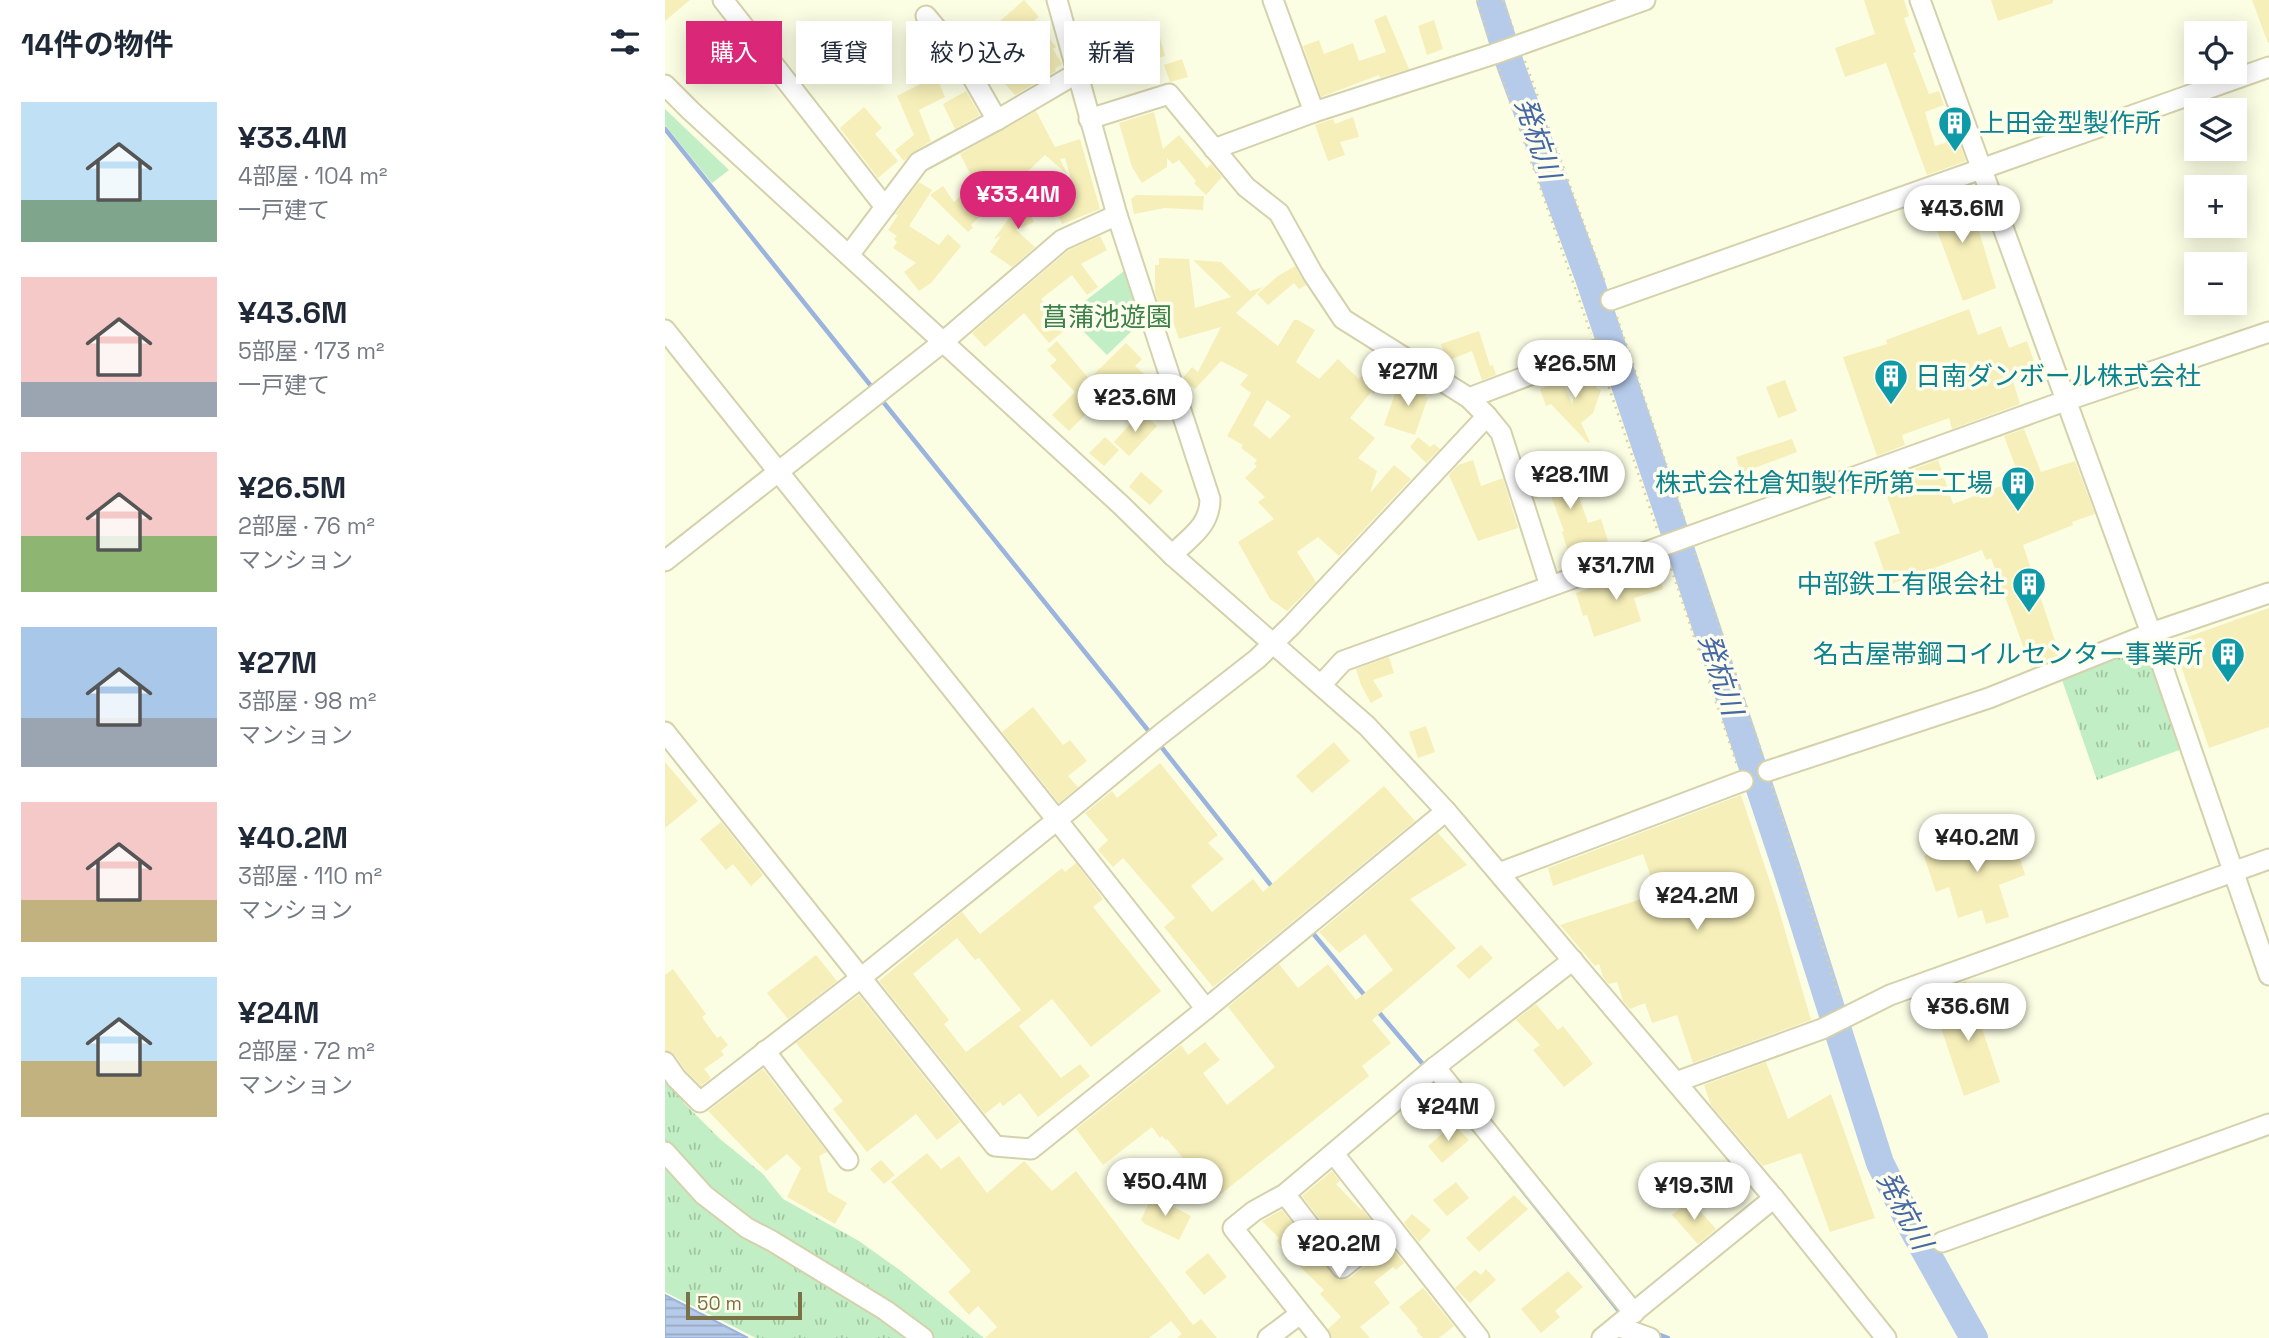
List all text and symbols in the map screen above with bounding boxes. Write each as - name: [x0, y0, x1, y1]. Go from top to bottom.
- chip: 購入: [686, 21, 782, 84]
- chip: 賃貸: [796, 21, 892, 84]
- chip: 絞り込み: [906, 21, 1050, 84]
- chip: 新着: [1064, 21, 1160, 84]
- map controls: [2184, 21, 2247, 315]
- button: locate: [2184, 21, 2247, 84]
- icon: filters: [606, 23, 644, 61]
- text: 14件の物件: [21, 25, 174, 64]
- water label: 発杭川: [1507, 92, 1570, 186]
- button: layers: [2184, 98, 2247, 161]
- building icon: 上田金型製作所: [1936, 104, 1974, 153]
- place label: 上田金型製作所: [1979, 106, 2161, 140]
- text: ¥33.4M: [238, 118, 348, 157]
- icon: home: [77, 130, 161, 214]
- text: 4部屋 · 104 m²: [238, 161, 387, 191]
- pin: ¥33.4M: [961, 172, 1075, 231]
- button: +: [2184, 175, 2247, 238]
- text: ¥33.4M: [976, 179, 1060, 209]
- pin: ¥43.6M: [1905, 186, 2019, 245]
- text: ¥43.6M: [1920, 193, 2004, 223]
- text: 一戸建て: [238, 195, 330, 225]
- button: −: [2184, 252, 2247, 315]
- text: ¥43.6M: [238, 293, 348, 332]
- park label: 菖蒲池遊園: [1042, 300, 1172, 334]
- icon: home: [77, 305, 161, 389]
- text: 5部屋 · 173 m²: [238, 336, 385, 366]
- pin: ¥26.5M: [1518, 340, 1632, 400]
- pin: ¥27M: [1367, 348, 1449, 408]
- text: ¥26.5M: [1533, 348, 1617, 378]
- text: ¥27M: [1378, 356, 1438, 386]
- building icon: 日南ダンボール株式会社: [1872, 357, 1910, 406]
- place label: 日南ダンボール株式会社: [1915, 359, 2201, 393]
- text: 一戸建て: [238, 370, 330, 400]
- pin: ¥23.6M: [1078, 374, 1192, 434]
- text: ¥23.6M: [1093, 382, 1177, 412]
- pin: ¥28.1M: [1513, 452, 1627, 511]
- text: ¥28.1M: [1531, 459, 1609, 489]
- building icon: 株式会社倉知製作所第二工場: [1999, 464, 2037, 513]
- place label: 株式会社倉知製作所第二工場: [1655, 466, 1993, 500]
- text: ¥26.5M: [238, 468, 346, 507]
- icon: home: [77, 480, 161, 564]
- text: 2部屋 · 76 m²: [238, 511, 375, 541]
- pin: ¥31.7M: [1559, 542, 1673, 602]
- text: マンション: [238, 545, 353, 575]
- text: ¥31.7M: [1577, 550, 1655, 580]
- building icon: 中部鉄工有限会社: [2010, 565, 2048, 614]
- place label: 中部鉄工有限会社: [1797, 567, 2005, 601]
- water label: 発杭川: [1691, 628, 1752, 722]
- building icon: 名古屋帯鋼コイルセンター事業所: [2209, 635, 2247, 684]
- place label: 名古屋帯鋼コイルセンター事業所: [1813, 637, 2203, 671]
- text: ¥27M: [238, 643, 317, 682]
- icon: home: [77, 655, 161, 739]
- text: 3部屋 · 98 m²: [238, 686, 377, 716]
- text: マンション: [238, 720, 353, 750]
- pin: ¥40.2M: [1920, 814, 2034, 874]
- text: ¥40.2M: [238, 818, 348, 857]
- text: ¥40.2M: [1935, 822, 2019, 852]
- icon: home: [77, 830, 161, 914]
- text: 3部屋 · 110 m²: [238, 861, 382, 891]
- pin: ¥24.2M: [1640, 872, 1754, 932]
- text: ¥24.2M: [1656, 880, 1738, 910]
- text: マンション: [238, 895, 353, 925]
- pin: ¥36.6M: [1911, 984, 2025, 1043]
- text: ¥36.6M: [1926, 991, 2010, 1021]
- text: ¥24M: [238, 993, 319, 1032]
- icon: home: [77, 1005, 161, 1089]
- text: 2部屋 · 72 m²: [238, 1036, 375, 1066]
- text: マンション: [238, 1070, 353, 1100]
- pin: ¥24M: [1407, 1084, 1489, 1143]
- text: ¥24M: [1417, 1091, 1479, 1121]
- pin: ¥50.4M: [1108, 1158, 1222, 1218]
- pin: ¥19.3M: [1637, 1162, 1751, 1222]
- water label: 発杭川: [1869, 1164, 1942, 1258]
- text: ¥50.4M: [1123, 1166, 1207, 1196]
- text: ¥19.3M: [1654, 1170, 1734, 1200]
- pin: ¥20.2M: [1282, 1220, 1396, 1280]
- text: ¥20.2M: [1297, 1228, 1381, 1258]
- scale bar: [686, 1289, 801, 1321]
- text: 50 m: [697, 1291, 742, 1316]

